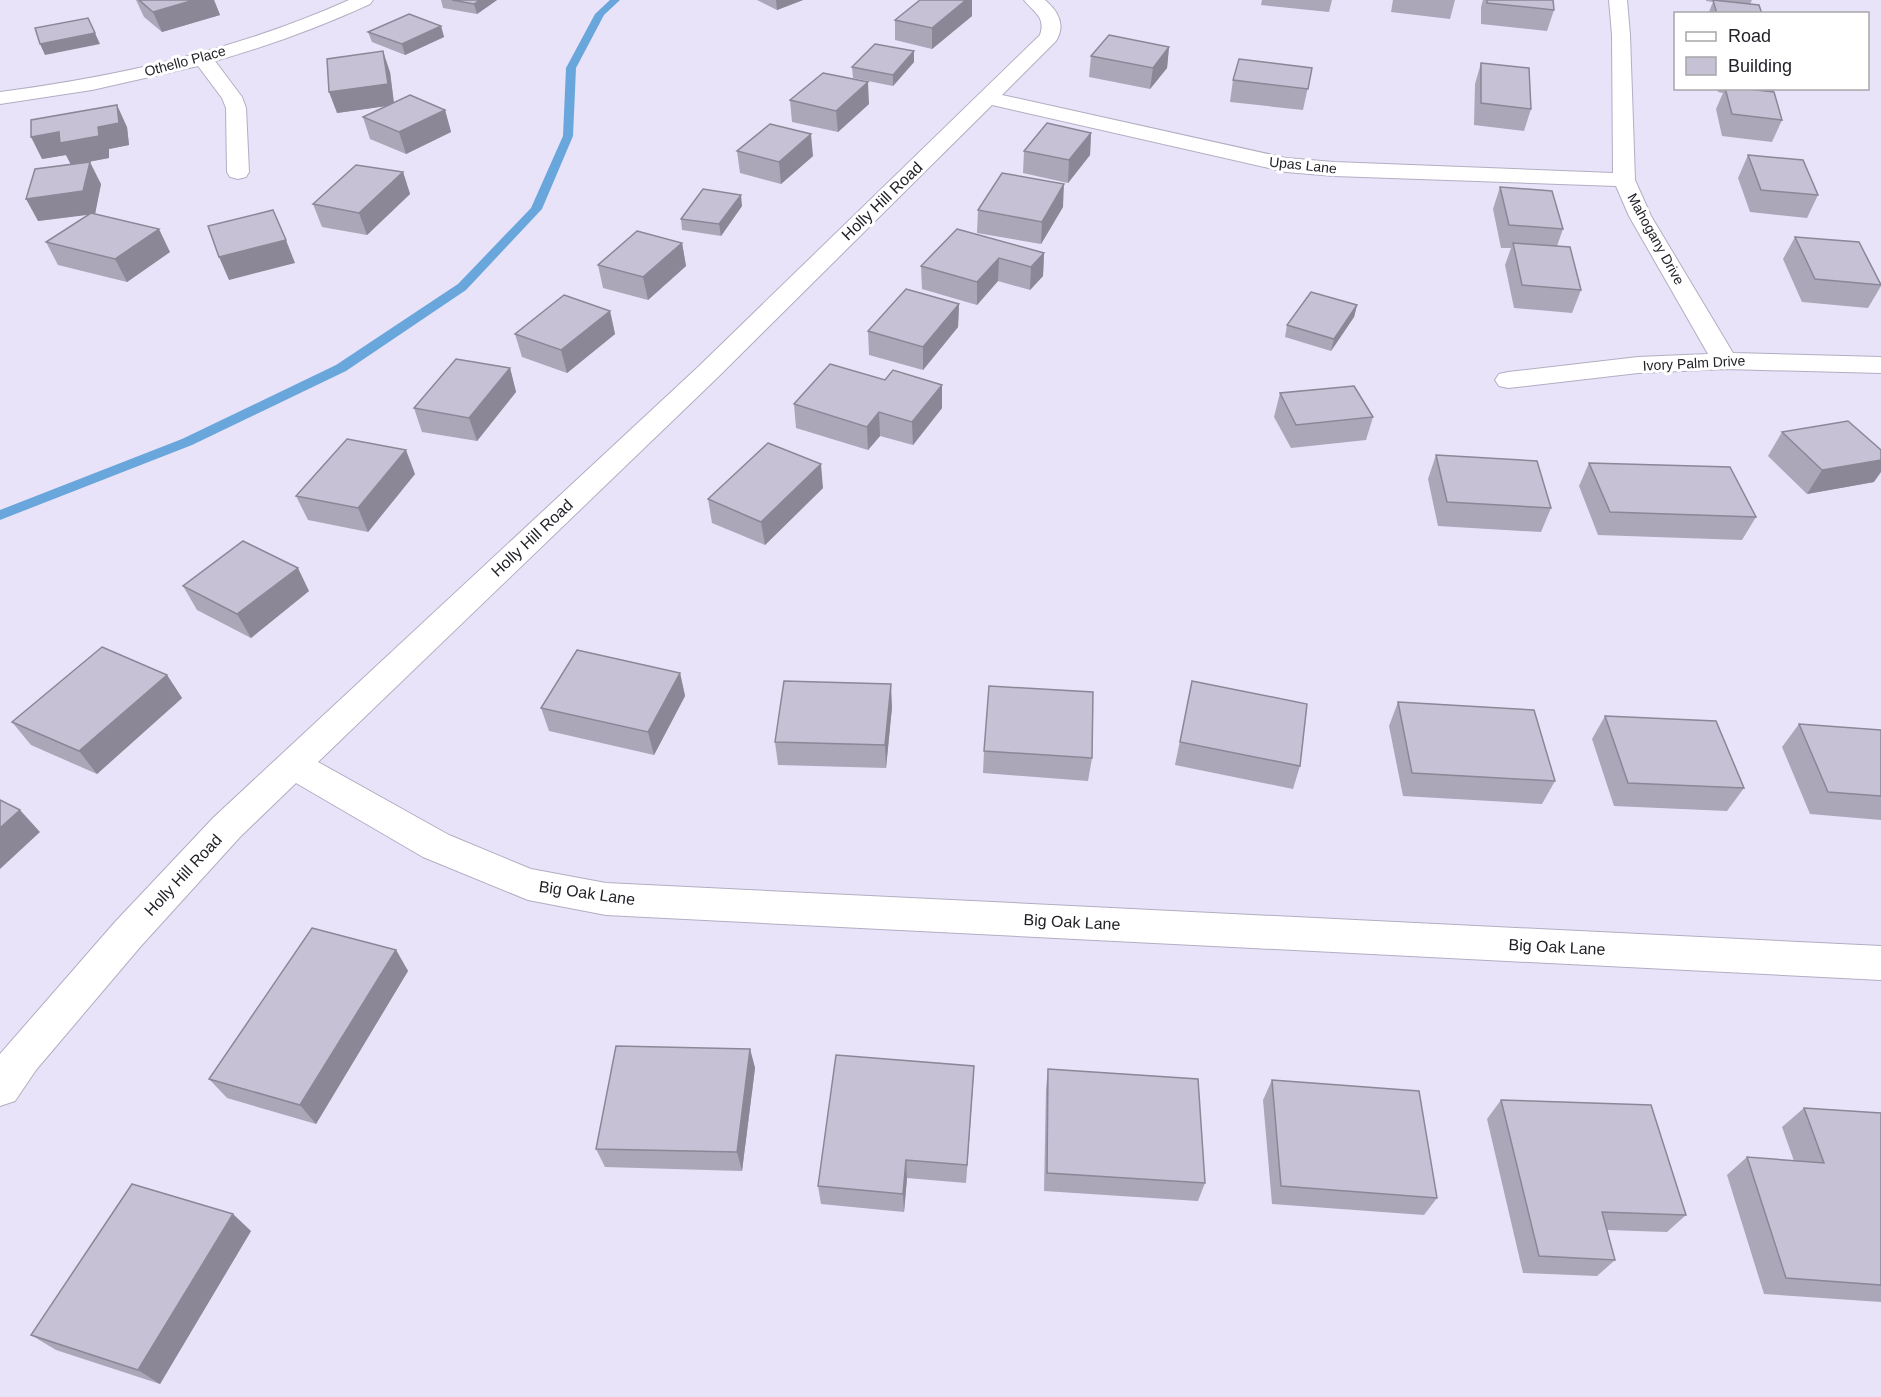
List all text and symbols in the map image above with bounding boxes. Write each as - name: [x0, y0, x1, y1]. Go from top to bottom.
- legend: [1674, 12, 1869, 90]
- text: Road: [1728, 26, 1771, 46]
- street label: Othello Place: [143, 42, 227, 80]
- text: Building: [1728, 56, 1792, 76]
- street label: Upas Lane: [1268, 154, 1338, 177]
- street label: Holly Hill Road: [838, 158, 926, 244]
- street label: Mahogany Drive: [1624, 191, 1688, 288]
- street label: Ivory Palm Drive: [1642, 352, 1746, 374]
- street label: Holly Hill Road: [488, 496, 576, 580]
- street label: Holly Hill Road: [141, 831, 225, 919]
- street label: Big Oak Lane: [538, 878, 636, 908]
- street label: Big Oak Lane: [1023, 911, 1121, 933]
- street label: Big Oak Lane: [1508, 936, 1606, 958]

